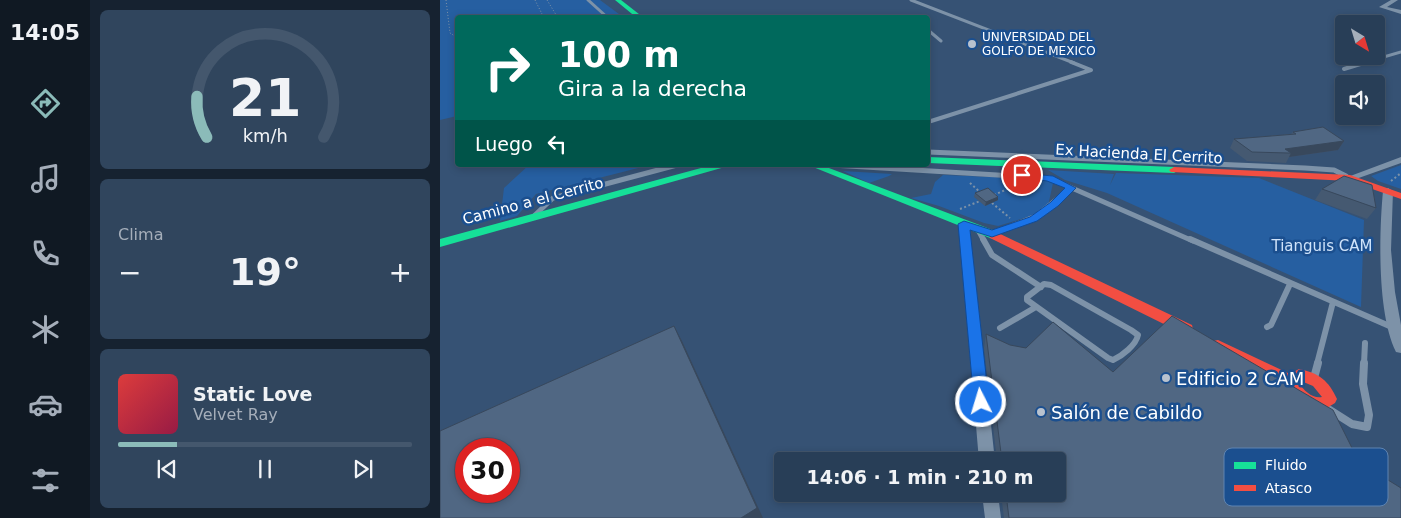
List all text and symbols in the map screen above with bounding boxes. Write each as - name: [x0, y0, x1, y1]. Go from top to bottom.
- north arrow: [1335, 15, 1385, 65]
- map controls: [1335, 15, 1385, 125]
- text: 14:05: [10, 20, 80, 45]
- place label: UNIVERSIDAD DEL GOLFO DE MEXICO: [982, 30, 1096, 58]
- icon: right: [475, 35, 540, 100]
- text: 100 m: [558, 35, 680, 75]
- marker: UNIVERSIDAD DEL GOLFO DE MEXICO: [966, 38, 978, 50]
- text: 21: [229, 68, 301, 128]
- button: sound: [1335, 75, 1385, 125]
- text: Gira a la derecha: [558, 76, 747, 101]
- icon: directions: [28, 86, 63, 121]
- text: km/h: [242, 125, 288, 146]
- icon: left: [543, 130, 571, 158]
- text: Luego: [475, 133, 533, 155]
- street label: Ex Hacienda El Cerrito: [1055, 141, 1223, 167]
- pin: [1001, 154, 1043, 196]
- icon: music: [28, 161, 63, 196]
- icon: arrive: [1008, 161, 1036, 189]
- street label: Camino a el Cerrito: [461, 174, 605, 228]
- text: Clima: [118, 225, 163, 244]
- icon: phone: [28, 236, 63, 271]
- park label: Tianguis CAM: [1270, 237, 1373, 255]
- text: 19°: [229, 250, 301, 294]
- text: −: [118, 256, 141, 289]
- text: +: [389, 256, 412, 289]
- icon: climate: [28, 312, 63, 347]
- place label: Edificio 2 CAM: [1176, 368, 1304, 389]
- marker: Edificio 2 CAM: [1160, 372, 1172, 384]
- position arrow: [954, 375, 1006, 427]
- text: Static Love: [193, 383, 313, 405]
- icon: car: [28, 387, 63, 422]
- place label: Salón de Cabildo: [1051, 402, 1202, 423]
- text: Velvet Ray: [193, 405, 278, 424]
- marker: Salón de Cabildo: [1035, 406, 1047, 418]
- speed limit sign: 30: [455, 438, 520, 503]
- legend: [1224, 448, 1388, 506]
- icon: previous: [153, 455, 181, 483]
- icon: pause: [251, 455, 279, 483]
- icon: next: [349, 455, 377, 483]
- text: Fluido: [1265, 457, 1307, 473]
- icon: filters: [28, 463, 63, 498]
- text: 14:06 · 1 min · 210 m: [806, 466, 1034, 488]
- text: Atasco: [1265, 480, 1312, 496]

